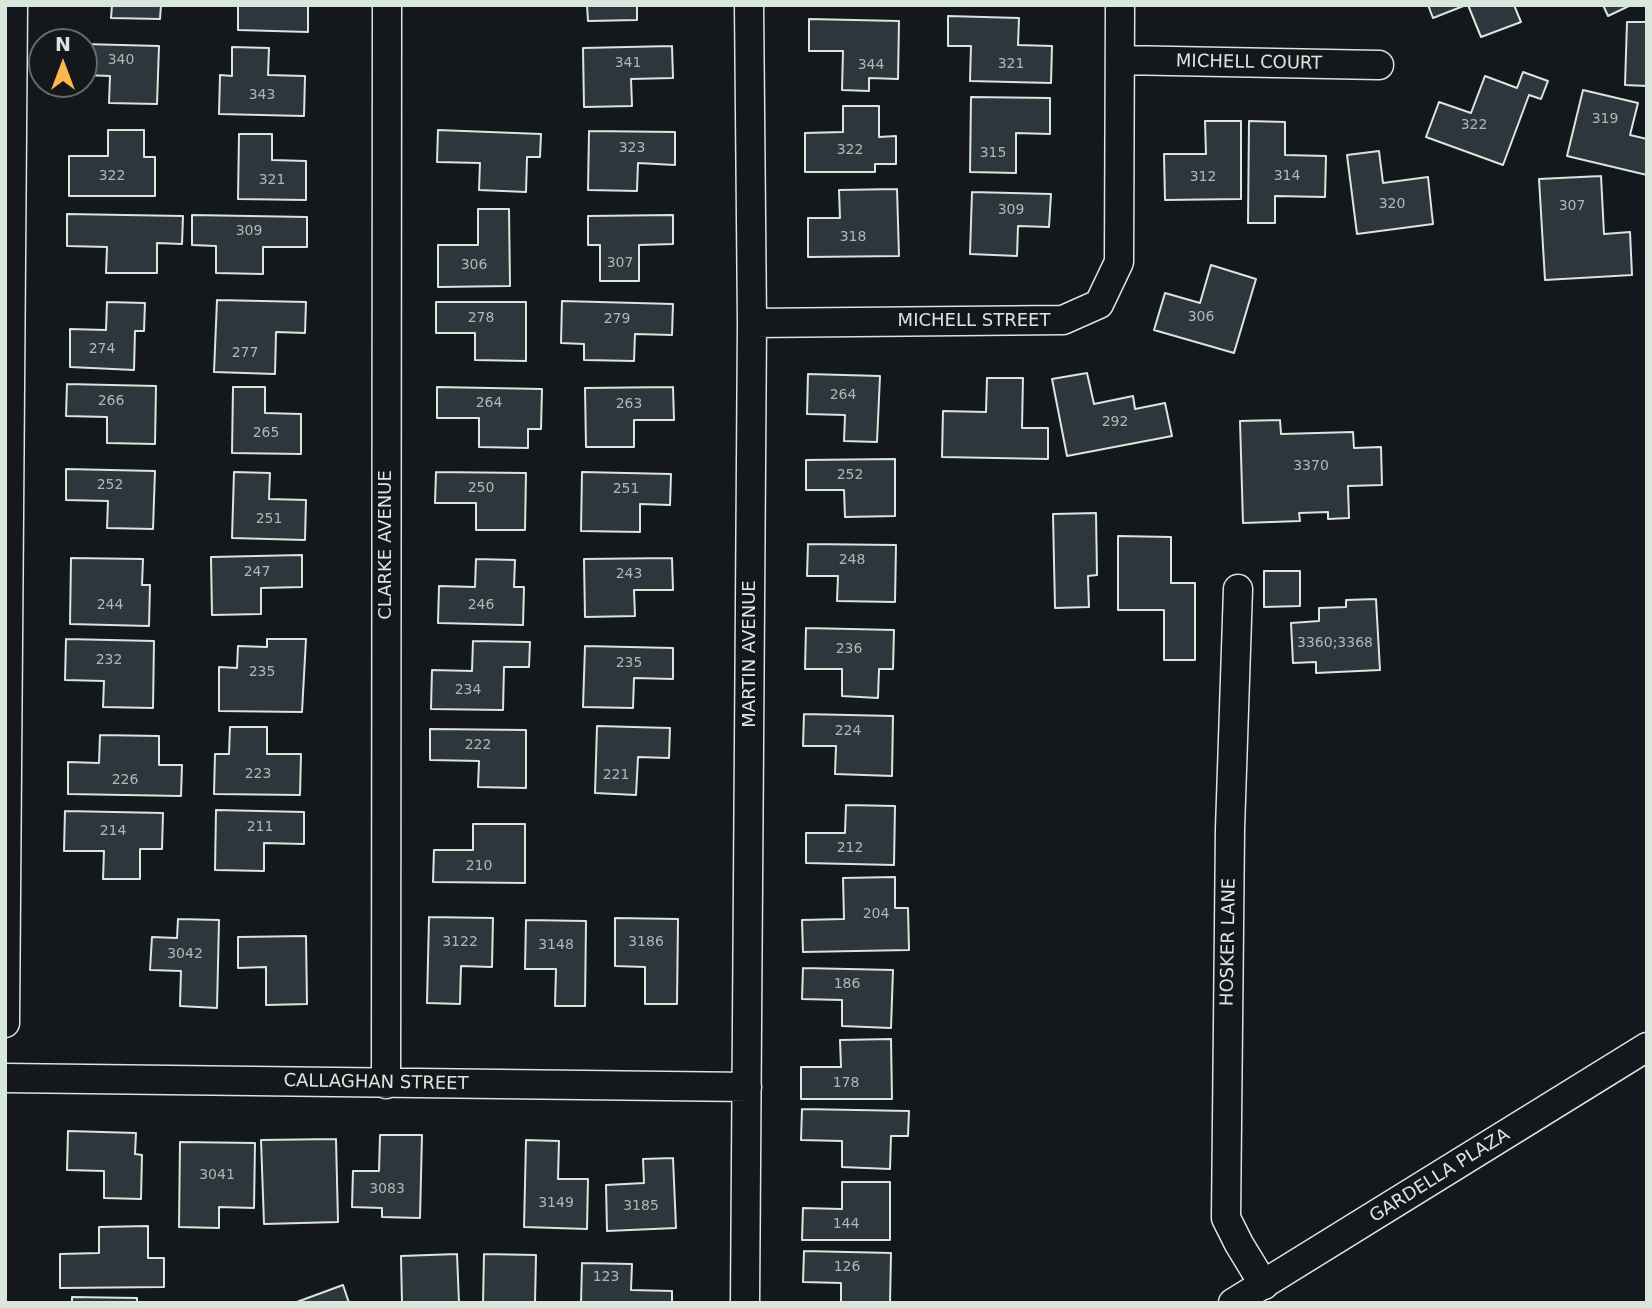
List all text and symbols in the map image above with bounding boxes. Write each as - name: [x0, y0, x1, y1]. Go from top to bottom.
- north arrow: [28, 28, 98, 98]
- text: N: [55, 33, 71, 55]
- street label: MICHELL COURT: [1176, 51, 1322, 75]
- house number: 340: [108, 52, 134, 68]
- house number: 341: [615, 55, 641, 71]
- house number: 321: [998, 56, 1024, 72]
- house number: 344: [858, 57, 884, 73]
- house number: 343: [249, 87, 275, 103]
- house number: 319: [1592, 111, 1618, 127]
- house number: 322: [1461, 117, 1487, 133]
- house number: 323: [619, 140, 645, 156]
- house number: 322: [837, 142, 863, 158]
- house number: 315: [980, 145, 1006, 161]
- house number: 322: [99, 168, 125, 184]
- house number: 314: [1274, 168, 1300, 184]
- house number: 312: [1190, 169, 1216, 185]
- house number: 321: [259, 172, 285, 188]
- house number: 320: [1379, 196, 1405, 212]
- house number: 307: [1559, 198, 1585, 214]
- house number: 309: [998, 202, 1024, 218]
- house number: 309: [236, 223, 262, 239]
- house number: 318: [840, 229, 866, 245]
- house number: 307: [607, 255, 633, 271]
- house number: 306: [461, 257, 487, 273]
- house number: 306: [1188, 309, 1214, 325]
- house number: 278: [468, 310, 494, 326]
- street label: MICHELL STREET: [898, 310, 1050, 332]
- house number: 279: [604, 311, 630, 327]
- house number: 274: [89, 341, 115, 357]
- house number: 277: [232, 345, 258, 361]
- house number: 264: [830, 387, 856, 403]
- house number: 266: [98, 393, 124, 409]
- house number: 264: [476, 395, 502, 411]
- house number: 263: [616, 396, 642, 412]
- house number: 292: [1102, 414, 1128, 430]
- house number: 265: [253, 425, 279, 441]
- house number: 3370: [1293, 458, 1329, 474]
- house number: 252: [837, 467, 863, 483]
- street label: CLARKE AVENUE: [375, 470, 397, 620]
- house number: 252: [97, 477, 123, 493]
- house number: 250: [468, 480, 494, 496]
- house number: 251: [613, 481, 639, 497]
- house number: 251: [256, 511, 282, 527]
- house number: 248: [839, 552, 865, 568]
- house number: 247: [244, 564, 270, 580]
- house number: 243: [616, 566, 642, 582]
- street label: MARTIN AVENUE: [739, 580, 761, 728]
- house number: 244: [97, 597, 123, 613]
- house number: 246: [468, 597, 494, 613]
- house number: 3360;3368: [1297, 635, 1373, 651]
- house number: 236: [836, 641, 862, 657]
- house number: 232: [96, 652, 122, 668]
- house number: 235: [616, 655, 642, 671]
- house number: 235: [249, 664, 275, 680]
- house number: 234: [455, 682, 481, 698]
- house number: 224: [835, 723, 861, 739]
- house number: 222: [465, 737, 491, 753]
- house number: 223: [245, 766, 271, 782]
- house number: 221: [603, 767, 629, 783]
- house number: 226: [112, 772, 138, 788]
- house number: 211: [247, 819, 273, 835]
- house number: 214: [100, 823, 126, 839]
- house number: 212: [837, 840, 863, 856]
- house number: 210: [466, 858, 492, 874]
- street label: HOSKER LANE: [1217, 878, 1241, 1006]
- house number: 204: [863, 906, 889, 922]
- house number: 3122: [442, 934, 478, 950]
- house number: 3186: [628, 934, 664, 950]
- house number: 3148: [538, 937, 574, 953]
- house number: 3042: [167, 946, 203, 962]
- house number: 186: [834, 976, 860, 992]
- street label: CALLAGHAN STREET: [283, 1071, 469, 1095]
- house number: 178: [833, 1075, 859, 1091]
- street label: GARDELLA PLAZA: [1366, 1124, 1514, 1228]
- house number: 3041: [199, 1167, 235, 1183]
- house number: 3083: [369, 1181, 405, 1197]
- house number: 3149: [538, 1195, 574, 1211]
- house number: 3185: [623, 1198, 659, 1214]
- house number: 144: [833, 1216, 859, 1232]
- house number: 126: [834, 1259, 860, 1275]
- house number: 123: [593, 1269, 619, 1285]

